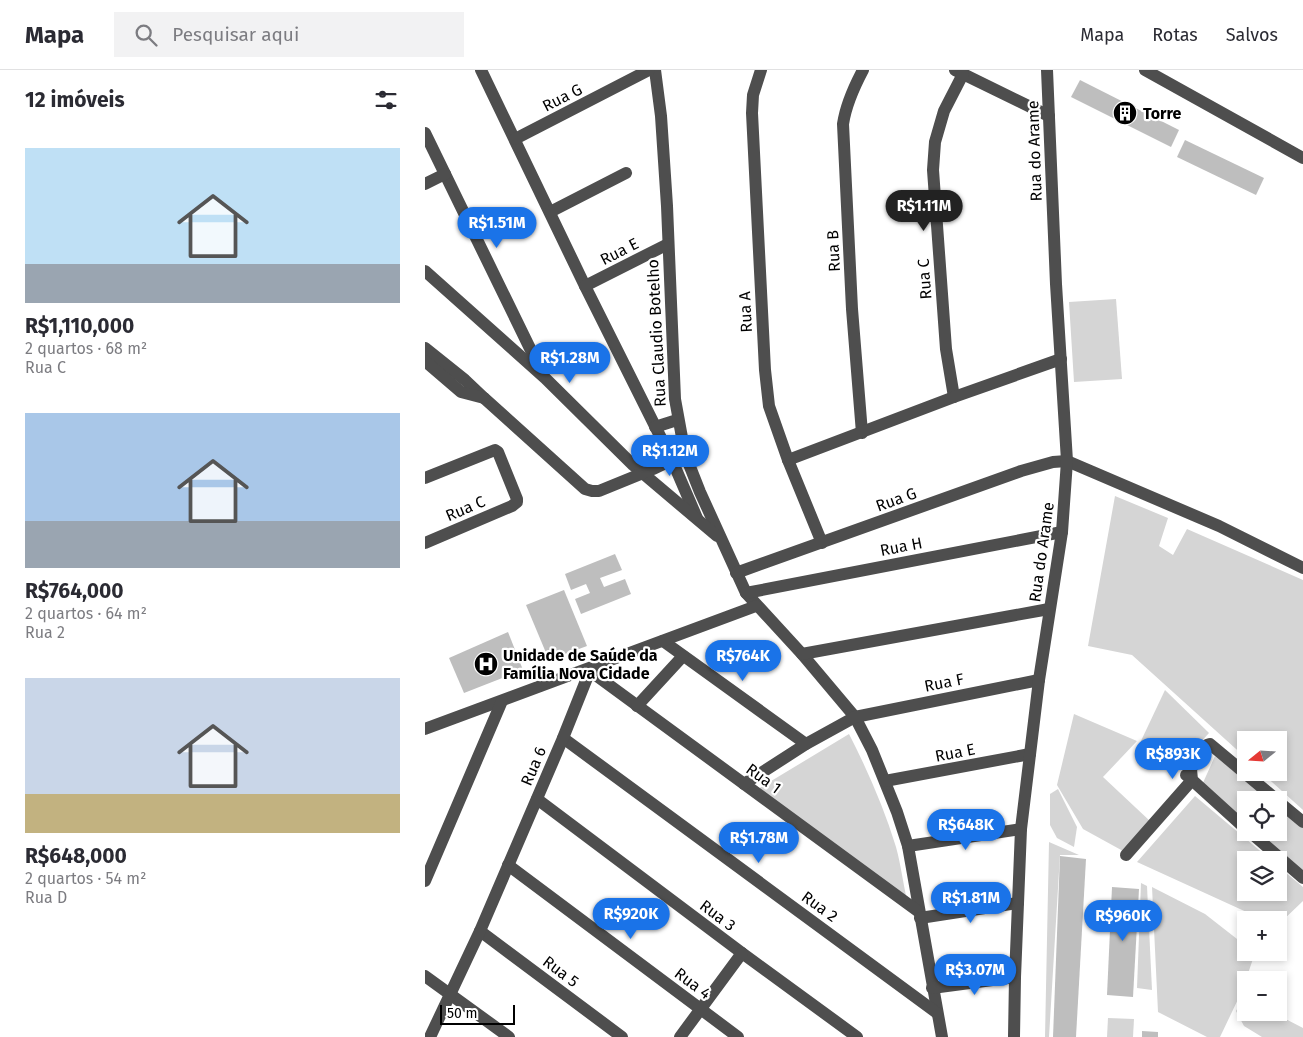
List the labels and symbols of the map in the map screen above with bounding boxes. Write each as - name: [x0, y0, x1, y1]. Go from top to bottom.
- street label: Rua G: [539, 79, 585, 115]
- street label: Rua do Arame: [1023, 100, 1046, 202]
- building icon: Torre: [1112, 100, 1138, 126]
- place label: Torre: [1143, 104, 1181, 123]
- pin: R$1.11M: [878, 190, 970, 232]
- pin: R$1.51M: [451, 206, 543, 249]
- street label: Rua B: [823, 229, 844, 272]
- street label: Rua E: [597, 234, 642, 269]
- street label: Rua C: [914, 258, 935, 300]
- street label: Rua Claudio Botelho: [643, 259, 670, 407]
- street label: Rua A: [735, 290, 756, 333]
- pin: R$1.28M: [524, 342, 616, 384]
- pin: R$1.12M: [624, 434, 716, 477]
- street label: Rua G: [873, 483, 919, 516]
- street label: Rua C: [443, 492, 488, 525]
- street label: Rua do Arame: [1025, 501, 1058, 603]
- street label: Rua H: [878, 533, 924, 560]
- pin: R$764K: [702, 640, 784, 682]
- place label: Unidade de Saúde da Família Nova Cidade: [503, 646, 658, 683]
- hospital icon: Unidade de Saúde da Família Nova Cidade: [473, 651, 499, 677]
- street label: Rua F: [923, 669, 966, 696]
- north arrow: [1237, 731, 1287, 781]
- pin: R$893K: [1132, 738, 1214, 780]
- street label: Rua E: [933, 739, 977, 766]
- street label: Rua 6: [517, 744, 550, 789]
- street label: Rua 1: [742, 759, 785, 798]
- pin: R$648K: [925, 808, 1007, 851]
- pin: R$1.78M: [713, 822, 805, 864]
- pin: R$1.81M: [925, 882, 1017, 924]
- street label: Rua 2: [798, 887, 841, 926]
- street label: Rua 3: [696, 896, 739, 935]
- pin: R$920K: [590, 898, 672, 940]
- pin: R$960K: [1082, 900, 1164, 942]
- street label: Rua 5: [539, 952, 582, 991]
- pin: R$3.07M: [929, 954, 1021, 996]
- street label: Rua 4: [671, 964, 715, 1003]
- scale bar: [440, 1002, 515, 1025]

